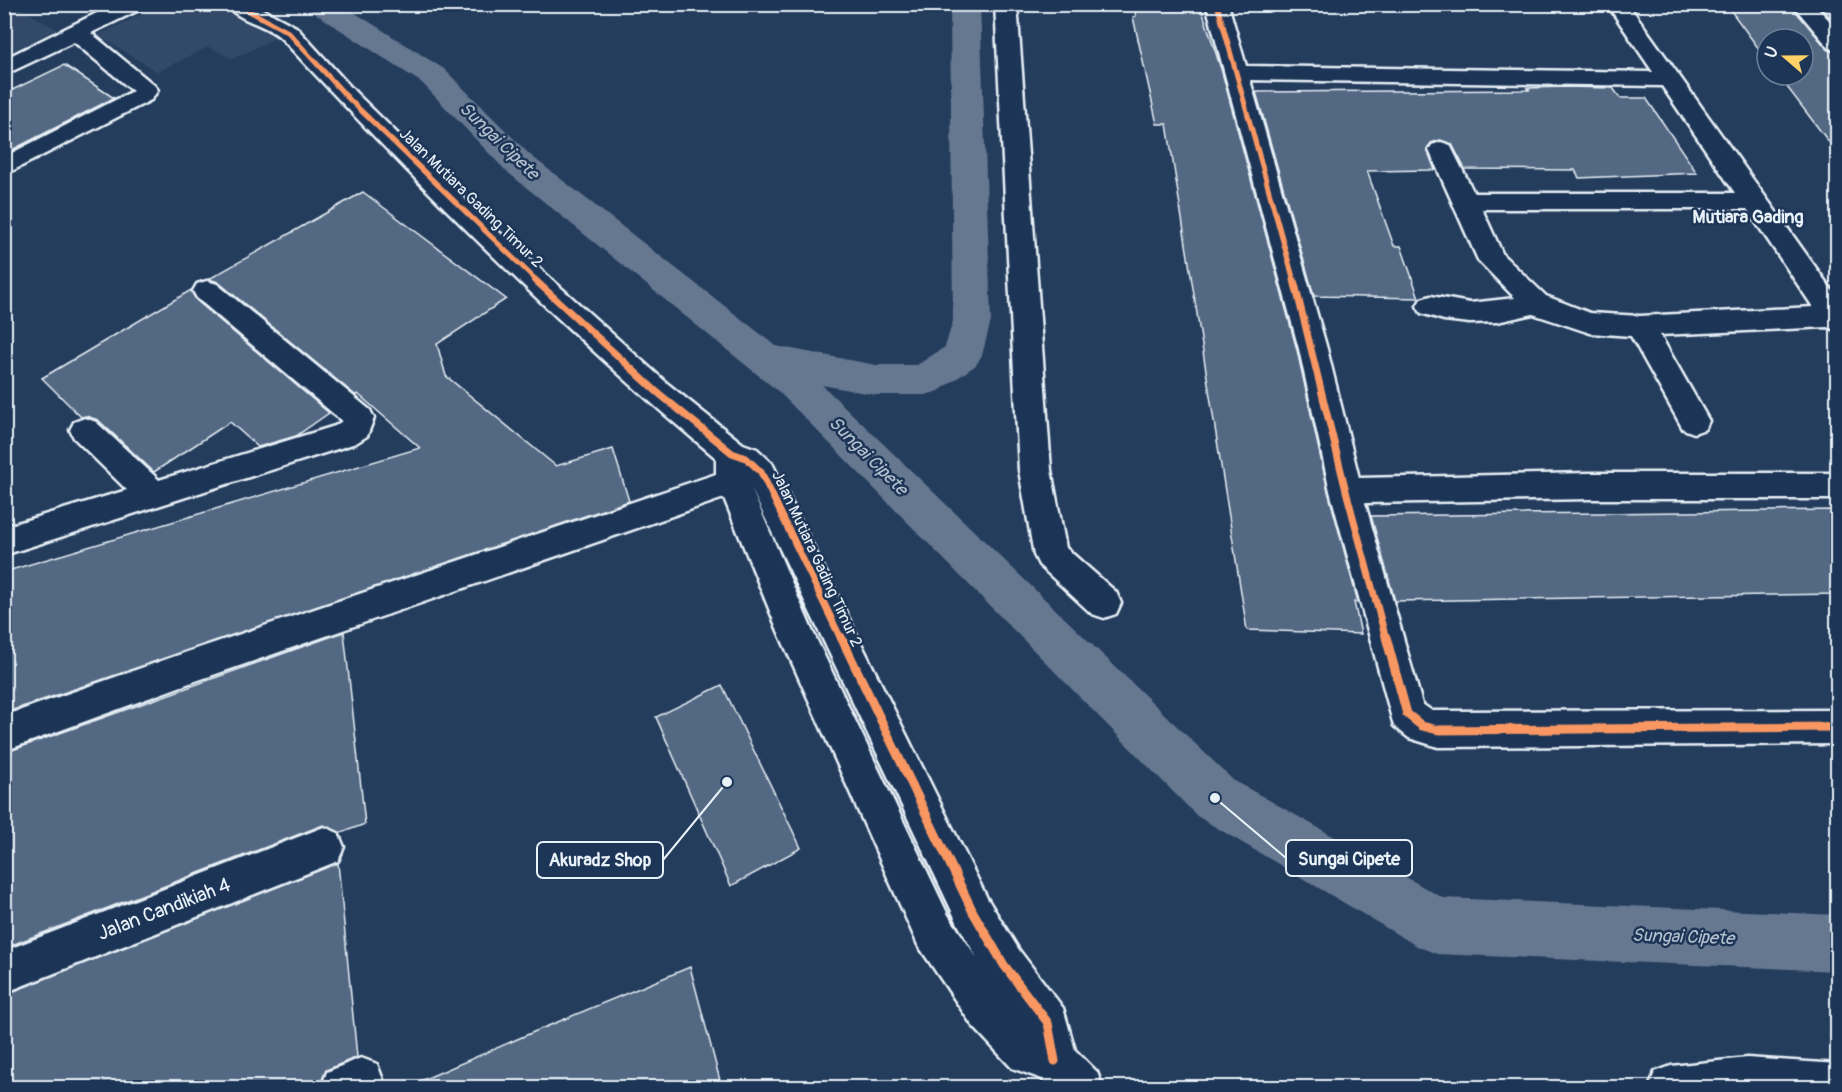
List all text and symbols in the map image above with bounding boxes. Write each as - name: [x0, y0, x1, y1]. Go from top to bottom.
- north arrow: [1755, 27, 1815, 87]
- text: U: [1761, 43, 1783, 61]
- water label: Sungai Cipete: [454, 97, 545, 186]
- street label: Jalan Mutiara Gading Timur 2: [395, 124, 547, 272]
- district label: Mutiara Gading: [1693, 206, 1803, 229]
- water label: Sungai Cipete: [824, 412, 914, 502]
- street label: Jalan Mutiara Gading Timur 2: [767, 468, 867, 650]
- callout: Sungai Cipete: [1286, 840, 1412, 876]
- callout: Akuradz Shop: [537, 842, 663, 878]
- text: Sungai Cipete: [1298, 848, 1401, 871]
- text: Akuradz Shop: [549, 849, 652, 872]
- street label: Jalan Candikiah 4: [94, 872, 234, 946]
- water label: Sungai Cipete: [1632, 924, 1737, 950]

